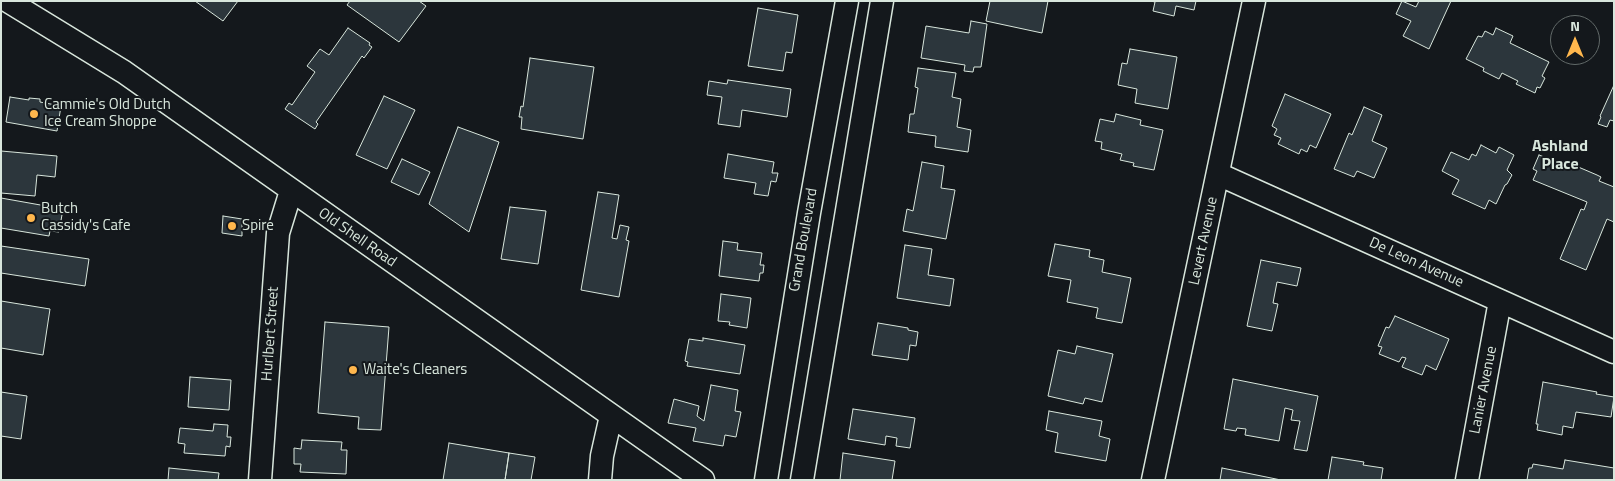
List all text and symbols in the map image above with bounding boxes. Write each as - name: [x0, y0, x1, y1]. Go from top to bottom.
- north arrow: [1550, 15, 1600, 65]
- text: N: [1570, 15, 1580, 36]
- place label: Cammie's Old Dutch Ice Cream Shoppe: [44, 96, 171, 131]
- marker: Cammie's Old Dutch Ice Cream Shoppe: [28, 108, 40, 120]
- district label: Ashland Place: [1532, 137, 1588, 175]
- street label: Grand Boulevard: [786, 187, 822, 293]
- street label: Levert Avenue: [1186, 195, 1222, 287]
- place label: Butch Cassidy's Cafe: [41, 200, 130, 235]
- street label: Old Shell Road: [315, 205, 399, 271]
- marker: Butch Cassidy's Cafe: [25, 212, 37, 224]
- place label: Spire: [242, 217, 274, 235]
- marker: Spire: [226, 220, 238, 232]
- street label: De Leon Avenue: [1366, 234, 1466, 292]
- street label: Hurlbert Street: [259, 286, 283, 382]
- street label: Lanier Avenue: [1467, 345, 1501, 435]
- place label: Waite's Cleaners: [363, 361, 467, 379]
- marker: Waite's Cleaners: [347, 364, 359, 376]

